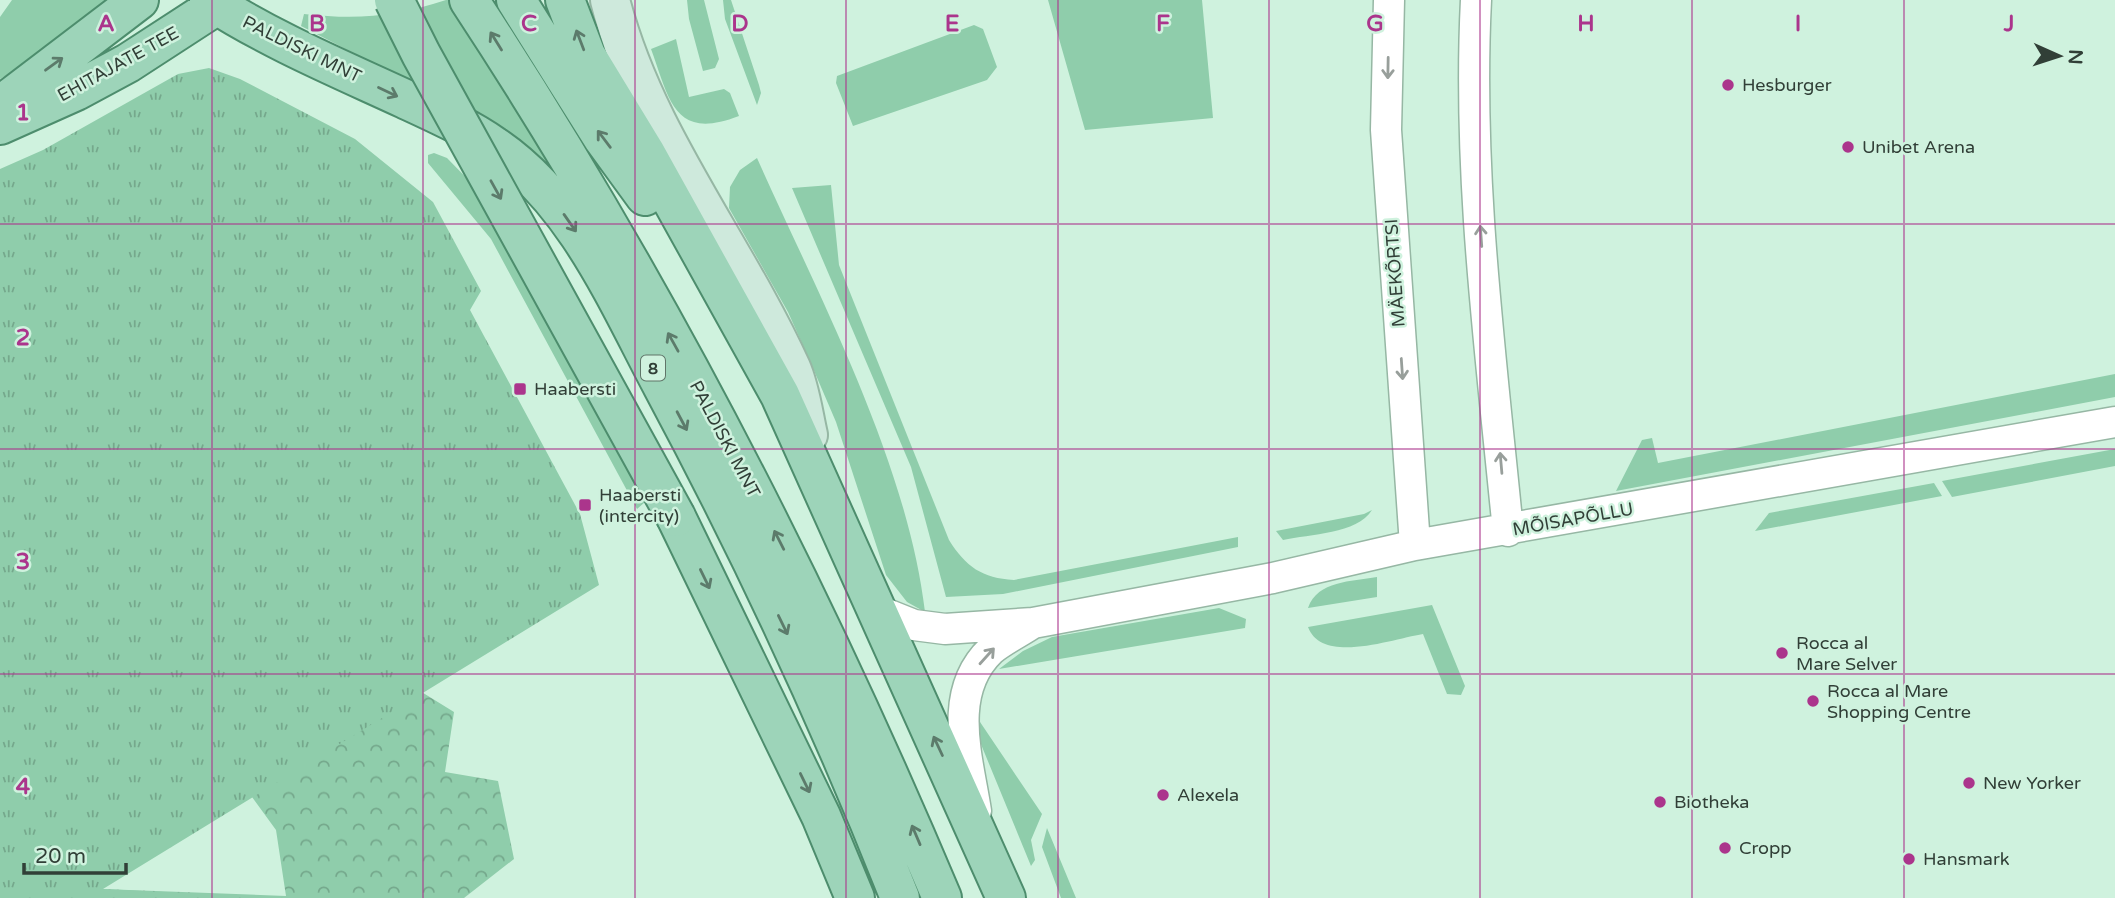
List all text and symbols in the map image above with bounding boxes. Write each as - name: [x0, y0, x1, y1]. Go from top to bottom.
- text: B: [309, 10, 325, 38]
- text: C: [521, 10, 537, 38]
- text: D: [731, 10, 749, 38]
- text: E: [945, 10, 959, 38]
- text: F: [1156, 10, 1170, 38]
- text: G: [1366, 10, 1384, 38]
- text: H: [1577, 10, 1595, 38]
- text: I: [1795, 10, 1801, 38]
- text: J: [2003, 10, 2014, 38]
- street label: PALDISKI MNT: [239, 11, 365, 87]
- north arrow: [2024, 21, 2094, 91]
- street label: EHITAJATE TEE: [54, 22, 182, 106]
- one-way arrow: [573, 29, 586, 51]
- one-way arrow: [488, 32, 503, 51]
- text: N: [2064, 49, 2086, 65]
- one-way arrow: [1381, 56, 1394, 79]
- one-way arrow: [44, 57, 63, 71]
- place label: Hesburger: [1742, 74, 1832, 96]
- marker: Hesburger: [1720, 77, 1736, 93]
- one-way arrow: [377, 86, 399, 99]
- text: 1: [16, 99, 30, 127]
- one-way arrow: [597, 131, 612, 149]
- place label: Unibet Arena: [1862, 136, 1975, 158]
- marker: Unibet Arena: [1840, 139, 1856, 155]
- one-way arrow: [489, 179, 503, 199]
- one-way arrow: [563, 213, 577, 232]
- street label: MÄEKÕRTSI: [1380, 218, 1410, 328]
- one-way arrow: [1474, 225, 1487, 248]
- text: 2: [16, 324, 30, 352]
- one-way arrow: [666, 333, 680, 353]
- road number: 8: [641, 356, 665, 380]
- one-way arrow: [1396, 357, 1409, 379]
- street label: PALDISKI MNT: [685, 377, 765, 501]
- place label: Haabersti: [534, 378, 616, 400]
- marker: Haabersti: [512, 381, 528, 397]
- one-way arrow: [675, 410, 689, 431]
- one-way arrow: [1494, 452, 1507, 474]
- place label: Haabersti (intercity): [599, 484, 681, 527]
- marker: Haabersti (intercity): [577, 497, 593, 513]
- street label: MÕISAPÕLLU: [1511, 498, 1635, 540]
- one-way arrow: [772, 530, 785, 551]
- text: 3: [16, 548, 30, 576]
- one-way arrow: [699, 568, 713, 589]
- one-way arrow: [776, 614, 790, 635]
- place label: Rocca al Mare Selver: [1796, 632, 1897, 675]
- marker: Rocca al Mare Selver: [1774, 645, 1790, 661]
- one-way arrow: [979, 648, 995, 666]
- place label: Rocca al Mare Shopping Centre: [1827, 680, 1971, 723]
- marker: Rocca al Mare Shopping Centre: [1805, 693, 1821, 709]
- one-way arrow: [930, 736, 944, 757]
- one-way arrow: [799, 772, 812, 793]
- place label: New Yorker: [1983, 772, 2081, 794]
- text: 4: [16, 773, 31, 801]
- marker: New Yorker: [1961, 775, 1977, 791]
- place label: Alexela: [1177, 784, 1239, 806]
- marker: Alexela: [1155, 787, 1171, 803]
- place label: Biotheka: [1674, 791, 1749, 813]
- marker: Biotheka: [1652, 794, 1668, 810]
- one-way arrow: [909, 825, 922, 846]
- scale bar: [24, 832, 126, 876]
- place label: Cropp: [1739, 837, 1792, 859]
- marker: Cropp: [1717, 840, 1733, 856]
- text: 20 m: [35, 844, 86, 869]
- place label: Hansmark: [1923, 848, 2010, 870]
- marker: Hansmark: [1901, 851, 1917, 867]

